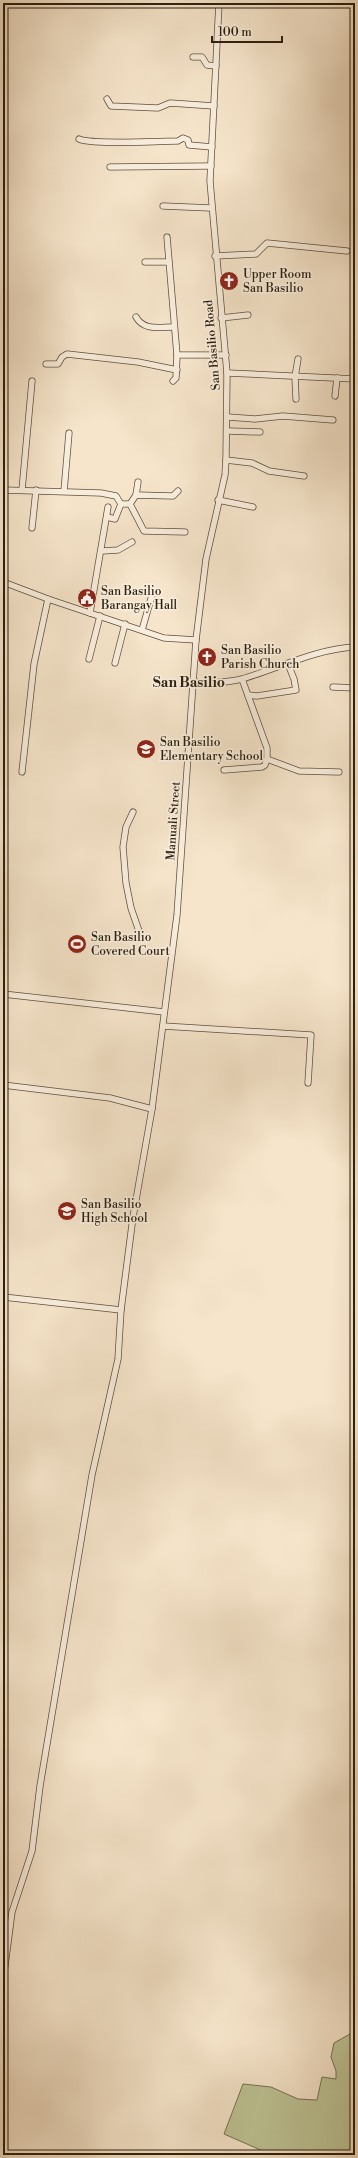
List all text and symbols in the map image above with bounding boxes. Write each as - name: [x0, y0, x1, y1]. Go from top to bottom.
- scale bar: [212, 18, 282, 44]
- text: 100 m: [218, 25, 252, 40]
- place label: Upper Room San Basilio: [243, 267, 312, 296]
- church icon: Upper Room San Basilio: [218, 270, 240, 292]
- street label: San Basilio Road: [201, 299, 224, 391]
- place label: San Basilio Barangay Hall: [100, 584, 178, 613]
- public building icon: San Basilio Barangay Hall: [76, 587, 98, 609]
- place label: San Basilio Parish Church: [221, 643, 299, 672]
- church icon: San Basilio Parish Church: [196, 646, 218, 668]
- district label: San Basilio: [153, 674, 225, 692]
- place label: San Basilio Elementary School: [160, 735, 264, 764]
- school or university icon: San Basilio Elementary School: [135, 738, 157, 760]
- street label: Manuali Street: [163, 780, 184, 861]
- place label: San Basilio Covered Court: [91, 930, 170, 959]
- sports icon: San Basilio Covered Court: [66, 933, 88, 955]
- place label: San Basilio High School: [81, 1197, 148, 1226]
- school or university icon: San Basilio High School: [56, 1200, 78, 1222]

